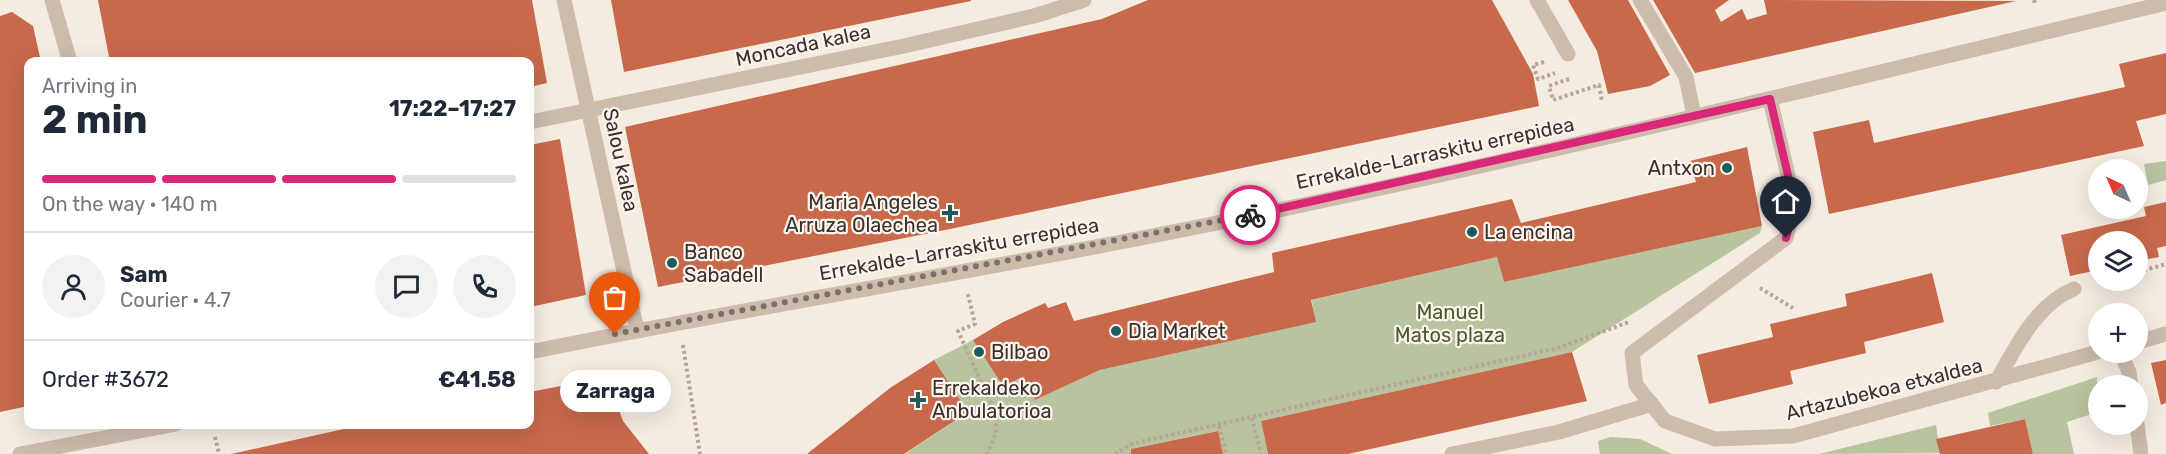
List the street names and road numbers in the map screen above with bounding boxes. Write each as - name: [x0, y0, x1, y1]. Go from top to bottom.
- street label: Moncada kalea: [733, 19, 873, 71]
- street label: Salou kalea: [598, 106, 644, 214]
- street label: Errekalde-Larraskitu errepidea: [1294, 112, 1576, 194]
- street label: Errekalde-Larraskitu errepidea: [817, 213, 1101, 285]
- street label: Artazubekoa etxaldea: [1783, 353, 1985, 425]

